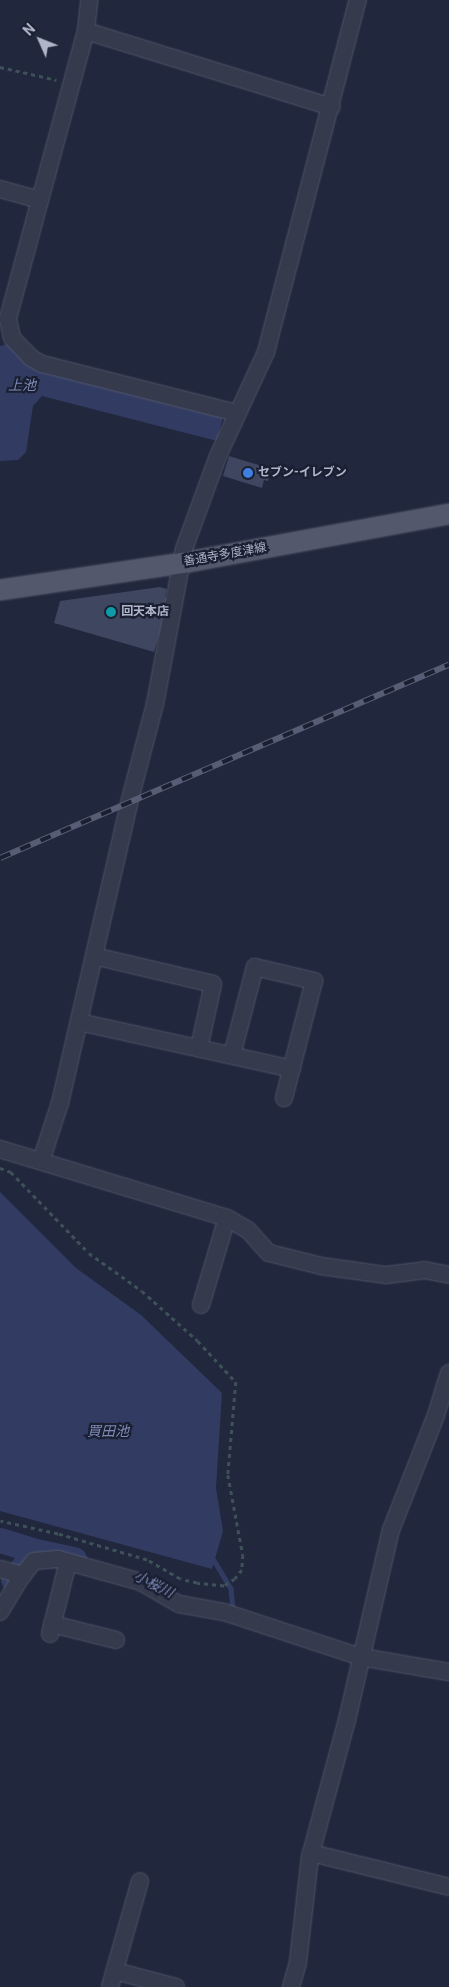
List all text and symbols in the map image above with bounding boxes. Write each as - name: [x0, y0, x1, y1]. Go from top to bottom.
- north arrow: [15, 15, 65, 65]
- text: N: [20, 20, 38, 39]
- water label: 上池: [8, 377, 36, 393]
- place label: セブン-イレブン: [258, 466, 347, 480]
- marker: セブン-イレブン: [242, 467, 254, 479]
- street label: 善通寺多度津線: [182, 541, 268, 569]
- place label: 回天本店: [121, 605, 169, 619]
- marker: 回天本店: [105, 606, 117, 618]
- water label: 買田池: [87, 1423, 129, 1439]
- water label: 小桜川: [131, 1567, 177, 1601]

